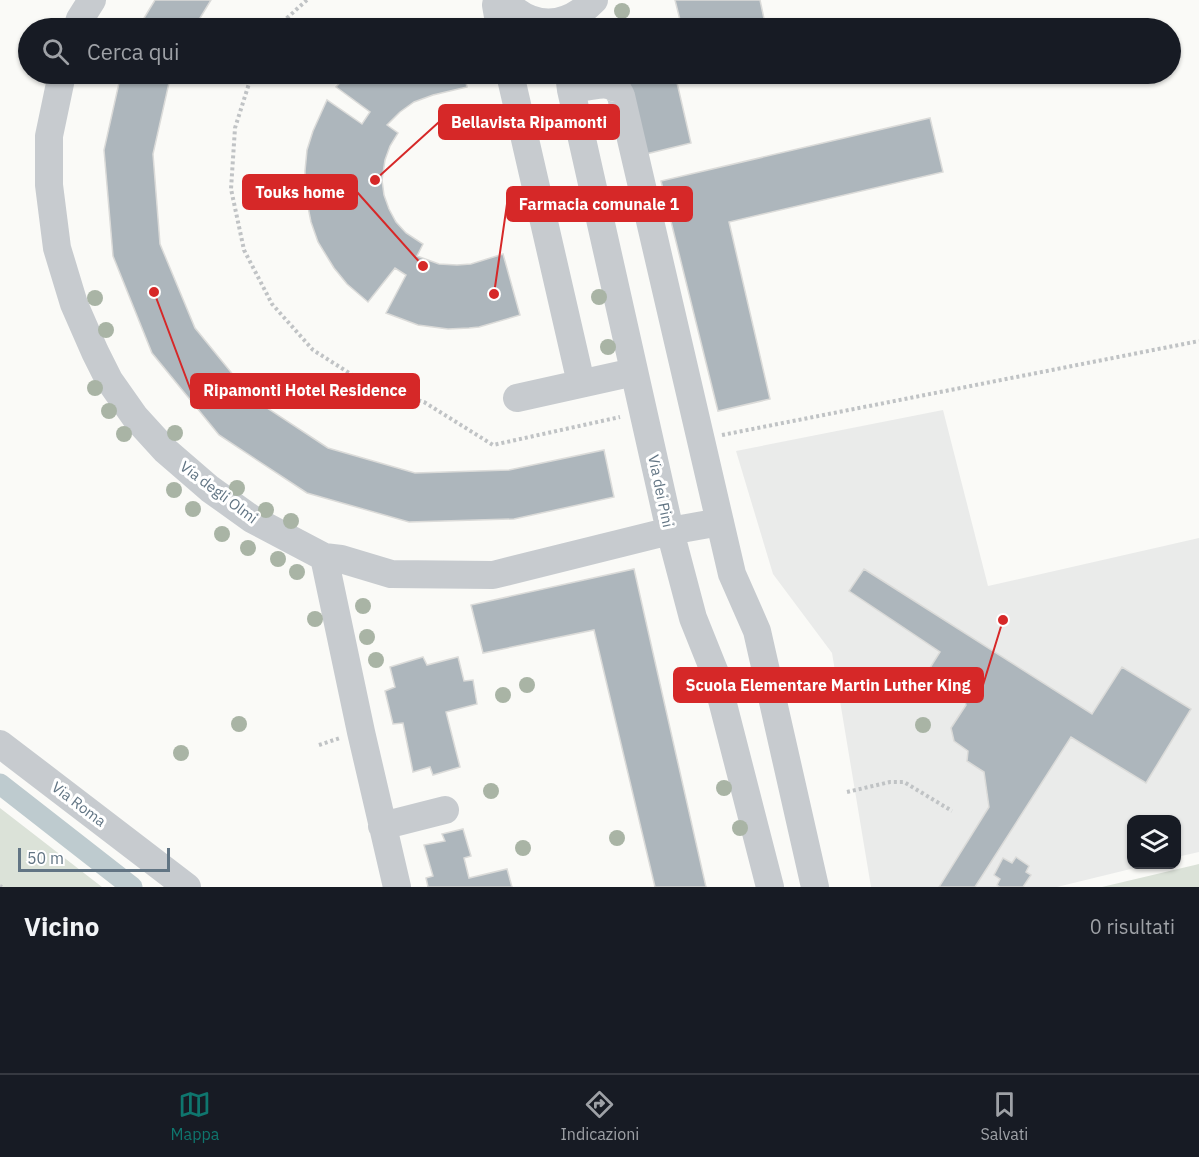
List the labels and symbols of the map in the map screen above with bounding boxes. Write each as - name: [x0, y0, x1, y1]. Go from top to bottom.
- callout: Bellavista Ripamonti: [439, 105, 619, 139]
- text: Bellavista Ripamonti: [451, 112, 607, 132]
- callout: Touks home: [243, 175, 357, 209]
- text: Touks home: [255, 182, 345, 202]
- callout: Farmacia comunale 1: [507, 187, 692, 221]
- text: Farmacia comunale 1: [519, 194, 680, 214]
- callout: Ripamonti Hotel Residence: [191, 374, 419, 408]
- text: Ripamonti Hotel Residence: [203, 380, 407, 400]
- street label: Via dei Pini: [644, 453, 678, 529]
- street label: Via degli Olmi: [176, 457, 262, 527]
- callout: Scuola Elementare Martin Luther King: [674, 668, 983, 702]
- text: Scuola Elementare Martin Luther King: [686, 675, 971, 695]
- street label: Via Roma: [48, 777, 110, 831]
- scale bar: [18, 845, 170, 872]

